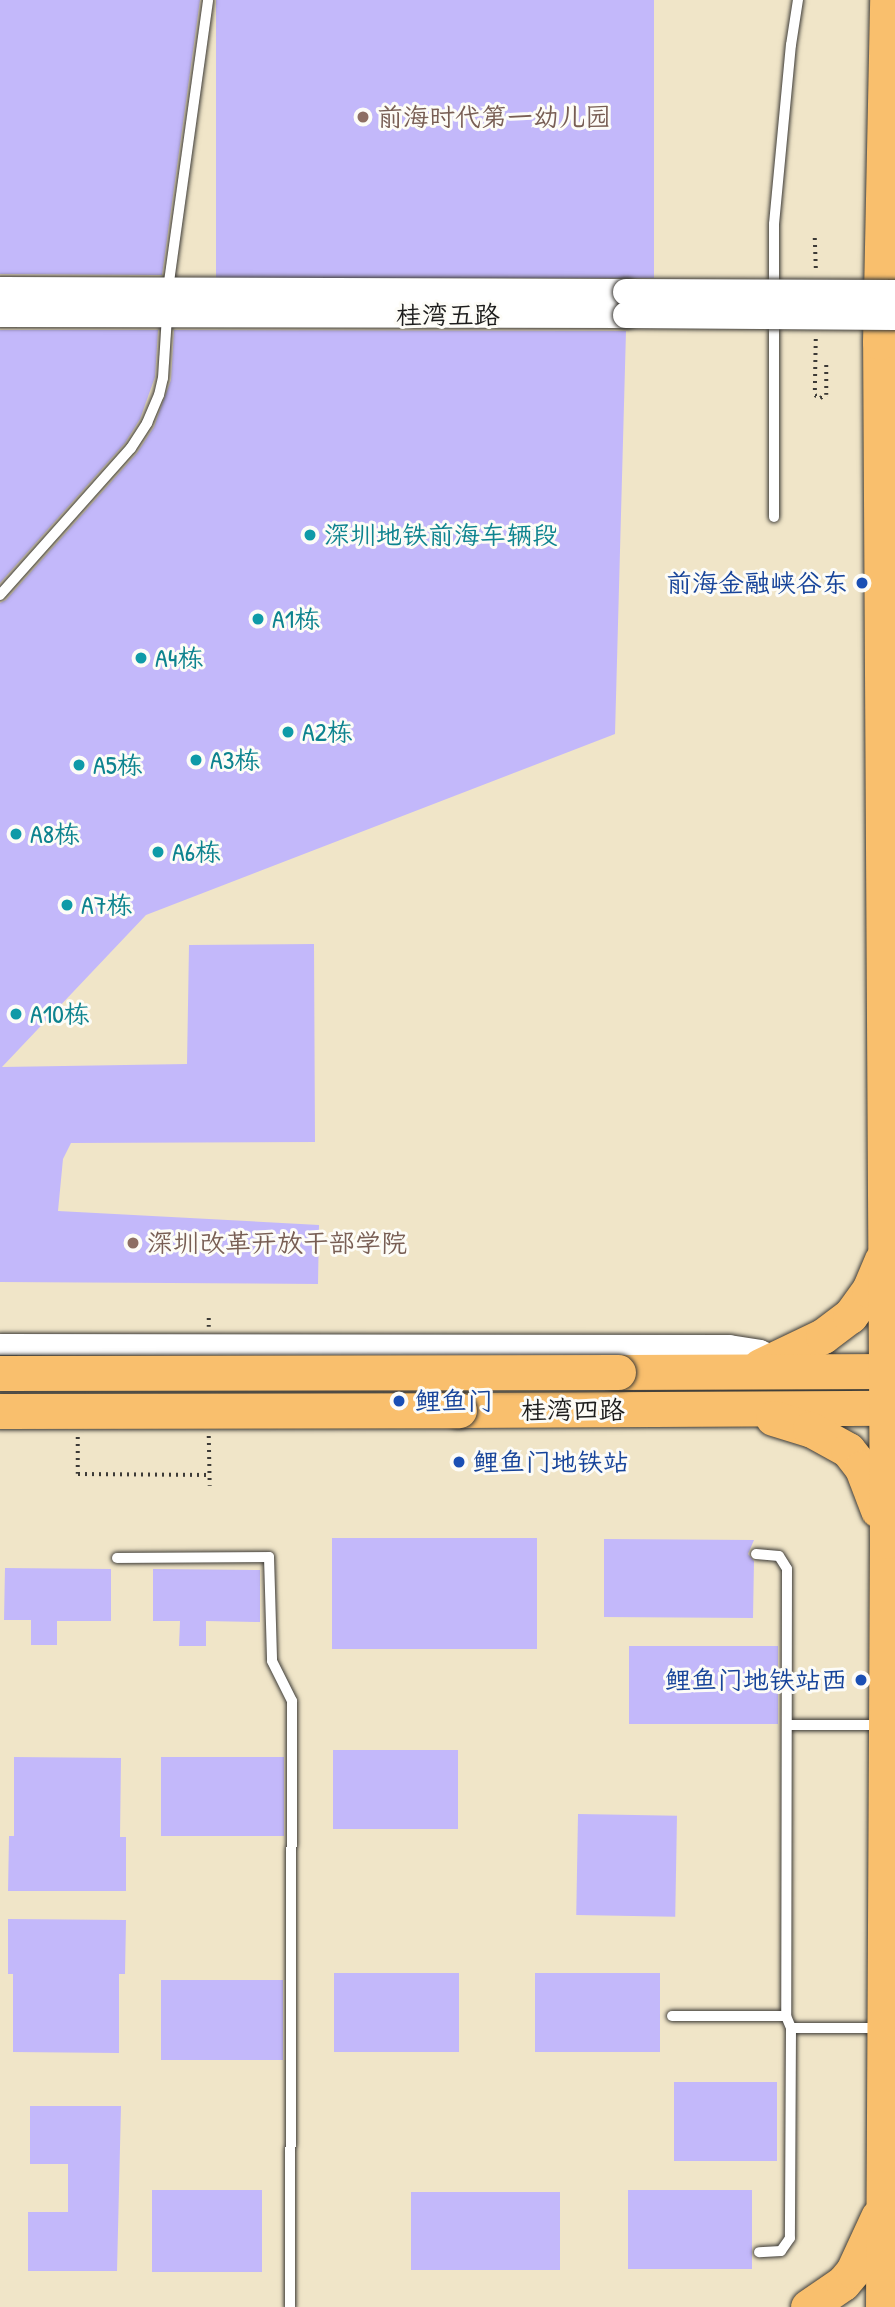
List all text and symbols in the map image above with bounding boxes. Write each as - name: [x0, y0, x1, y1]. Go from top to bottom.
- place label: 前海时代第一幼儿园: [377, 101, 611, 133]
- marker: 前海时代第一幼儿园: [355, 109, 371, 125]
- street label: 桂湾五路: [396, 299, 500, 331]
- place label: 深圳地铁前海车辆段: [324, 519, 558, 551]
- marker: 深圳地铁前海车辆段: [302, 527, 318, 543]
- place label: 前海金融峡谷东: [666, 567, 848, 599]
- marker: 前海金融峡谷东: [854, 575, 870, 591]
- place label: A1栋: [272, 603, 320, 635]
- marker: A1栋: [250, 611, 266, 627]
- place label: A4栋: [155, 642, 203, 674]
- marker: A4栋: [133, 650, 149, 666]
- place label: A2栋: [302, 716, 353, 748]
- marker: A2栋: [280, 724, 296, 740]
- place label: A3栋: [210, 744, 260, 776]
- place label: A5栋: [93, 749, 143, 781]
- marker: A3栋: [188, 752, 204, 768]
- marker: A5栋: [71, 757, 87, 773]
- place label: A8栋: [30, 818, 80, 850]
- marker: A8栋: [8, 826, 24, 842]
- place label: A6栋: [172, 836, 221, 868]
- marker: A6栋: [150, 844, 166, 860]
- place label: A7栋: [81, 889, 133, 921]
- marker: A7栋: [59, 897, 75, 913]
- place label: A10栋: [30, 998, 90, 1030]
- marker: A10栋: [8, 1006, 24, 1022]
- place label: 深圳改革开放干部学院: [147, 1227, 407, 1259]
- marker: 深圳改革开放干部学院: [125, 1235, 141, 1251]
- place label: 鲤鱼门: [415, 1385, 493, 1417]
- marker: 鲤鱼门: [389, 1391, 409, 1411]
- street label: 桂湾四路: [521, 1394, 625, 1426]
- place label: 鲤鱼门地铁站: [473, 1446, 629, 1478]
- marker: 鲤鱼门地铁站: [451, 1454, 467, 1470]
- place label: 鲤鱼门地铁站西: [665, 1664, 847, 1696]
- marker: 鲤鱼门地铁站西: [853, 1672, 869, 1688]

